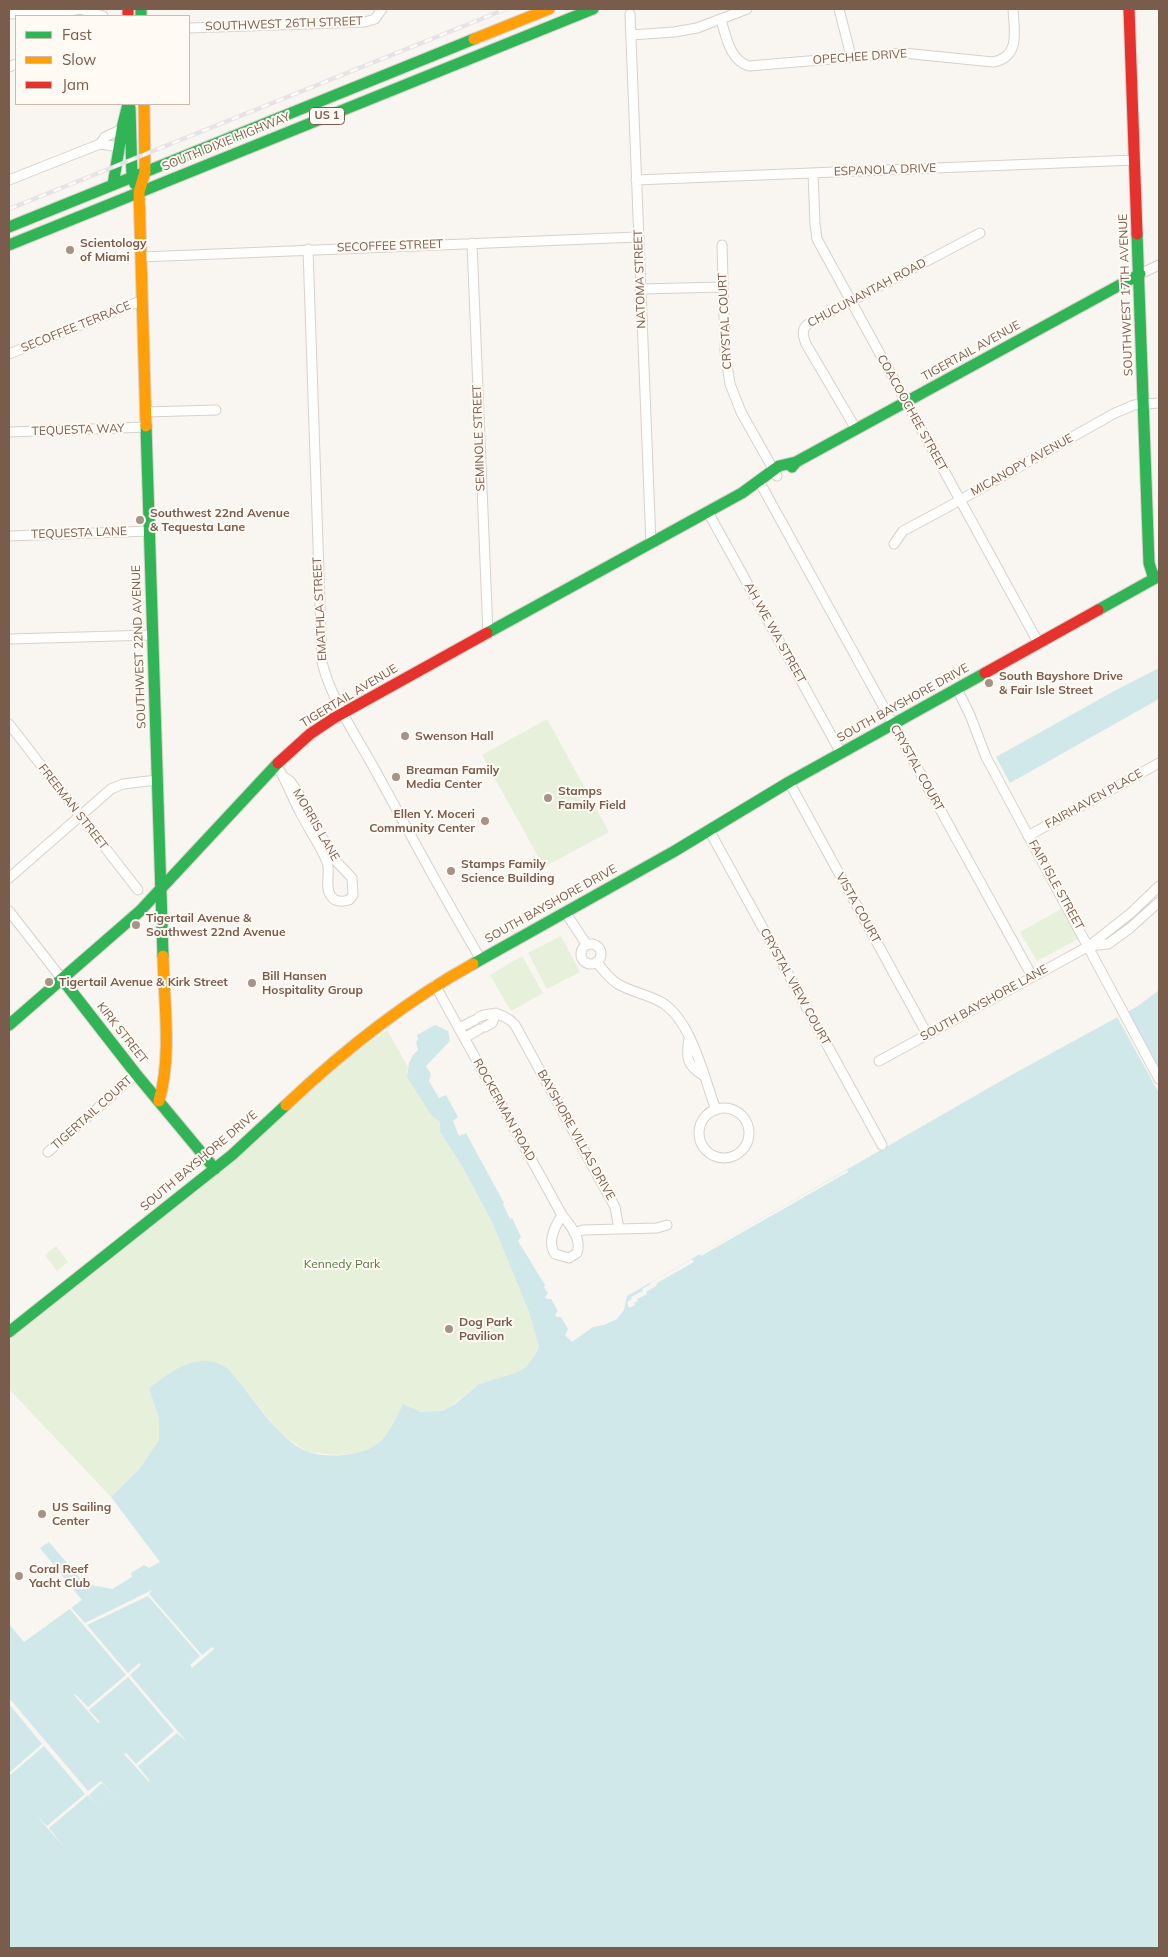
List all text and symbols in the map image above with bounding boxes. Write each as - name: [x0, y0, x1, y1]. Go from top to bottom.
- street label: SOUTHWEST 26TH STREET: [205, 14, 363, 34]
- legend: [15, 15, 190, 105]
- text: Fast: [62, 25, 92, 44]
- street label: OPECHEE DRIVE: [812, 47, 908, 67]
- text: Slow: [62, 50, 96, 69]
- text: Jam: [62, 75, 89, 94]
- road number: US 1: [310, 108, 344, 124]
- street label: SOUTH DIXIE HIGHWAY: [160, 110, 292, 174]
- street label: ESPANOLA DRIVE: [834, 161, 936, 179]
- street label: SOUTHWEST 17TH AVENUE: [1116, 214, 1136, 376]
- street label: NATOMA STREET: [631, 229, 649, 329]
- place label: Scientology of Miami: [80, 236, 147, 264]
- street label: SECOFFEE STREET: [337, 237, 443, 255]
- marker: Scientology of Miami: [64, 244, 76, 256]
- street label: CHUCUNANTAH ROAD: [805, 256, 929, 330]
- street label: CRYSTAL COURT: [715, 272, 735, 370]
- street label: SECOFFEE TERRACE: [19, 298, 133, 356]
- street label: TIGERTAIL AVENUE: [919, 318, 1023, 384]
- street label: COACOOCHEE STREET: [874, 352, 950, 474]
- street label: SEMINOLE STREET: [470, 384, 488, 492]
- street label: TEQUESTA WAY: [31, 421, 125, 439]
- street label: MICANOPY AVENUE: [968, 431, 1076, 499]
- place label: Southwest 22nd Avenue & Tequesta Lane: [150, 506, 290, 534]
- marker: Southwest 22nd Avenue & Tequesta Lane: [134, 514, 146, 526]
- street label: TEQUESTA LANE: [31, 524, 127, 542]
- street label: EMATHLA STREET: [310, 557, 330, 661]
- street label: SOUTHWEST 22ND AVENUE: [129, 565, 149, 729]
- street label: AH WE WA STREET: [741, 580, 809, 686]
- street label: TIGERTAIL AVENUE: [298, 661, 400, 731]
- street label: SOUTH BAYSHORE DRIVE: [835, 661, 971, 745]
- place label: South Bayshore Drive & Fair Isle Street: [999, 669, 1123, 697]
- marker: South Bayshore Drive & Fair Isle Street: [983, 677, 995, 689]
- street label: CRYSTAL COURT: [887, 722, 947, 814]
- place label: Swenson Hall: [415, 729, 494, 743]
- marker: Swenson Hall: [399, 730, 411, 742]
- street label: FREEMAN STREET: [35, 761, 111, 853]
- place label: Breaman Family Media Center: [406, 763, 499, 791]
- street label: FAIRHAVEN PLACE: [1043, 766, 1145, 832]
- marker: Breaman Family Media Center: [390, 771, 402, 783]
- place label: Stamps Family Field: [558, 784, 626, 812]
- street label: MORRIS LANE: [290, 786, 342, 864]
- marker: Stamps Family Field: [542, 792, 554, 804]
- place label: Ellen Y. Moceri Community Center: [369, 807, 475, 835]
- marker: Ellen Y. Moceri Community Center: [479, 815, 491, 827]
- street label: FAIR ISLE STREET: [1025, 837, 1087, 933]
- place label: Stamps Family Science Building: [461, 857, 554, 885]
- street label: SOUTH BAYSHORE DRIVE: [483, 862, 619, 946]
- marker: Stamps Family Science Building: [445, 865, 457, 877]
- street label: VISTA COURT: [833, 870, 883, 946]
- place label: Tigertail Avenue & Southwest 22nd Avenue: [146, 911, 286, 939]
- marker: Tigertail Avenue & Southwest 22nd Avenue: [130, 919, 142, 931]
- street label: CRYSTAL VIEW COURT: [757, 926, 833, 1048]
- street label: SOUTH BAYSHORE LANE: [918, 962, 1050, 1044]
- place label: Bill Hansen Hospitality Group: [262, 969, 363, 997]
- place label: Tigertail Avenue & Kirk Street: [59, 975, 228, 989]
- marker: Tigertail Avenue & Kirk Street: [43, 976, 55, 988]
- marker: Bill Hansen Hospitality Group: [246, 977, 258, 989]
- street label: KIRK STREET: [94, 999, 150, 1067]
- street label: ROCKERMAN ROAD: [470, 1056, 538, 1164]
- street label: BAYSHORE VILLAS DRIVE: [534, 1067, 618, 1203]
- street label: TIGERTAIL COURT: [49, 1073, 135, 1153]
- street label: SOUTH BAYSHORE DRIVE: [138, 1108, 260, 1214]
- park label: Kennedy Park: [304, 1257, 380, 1271]
- place label: Dog Park Pavilion: [459, 1315, 512, 1343]
- marker: Dog Park Pavilion: [443, 1323, 455, 1335]
- place label: US Sailing Center: [52, 1500, 111, 1528]
- marker: US Sailing Center: [36, 1508, 48, 1520]
- place label: Coral Reef Yacht Club: [29, 1562, 90, 1590]
- marker: Coral Reef Yacht Club: [13, 1570, 25, 1582]

